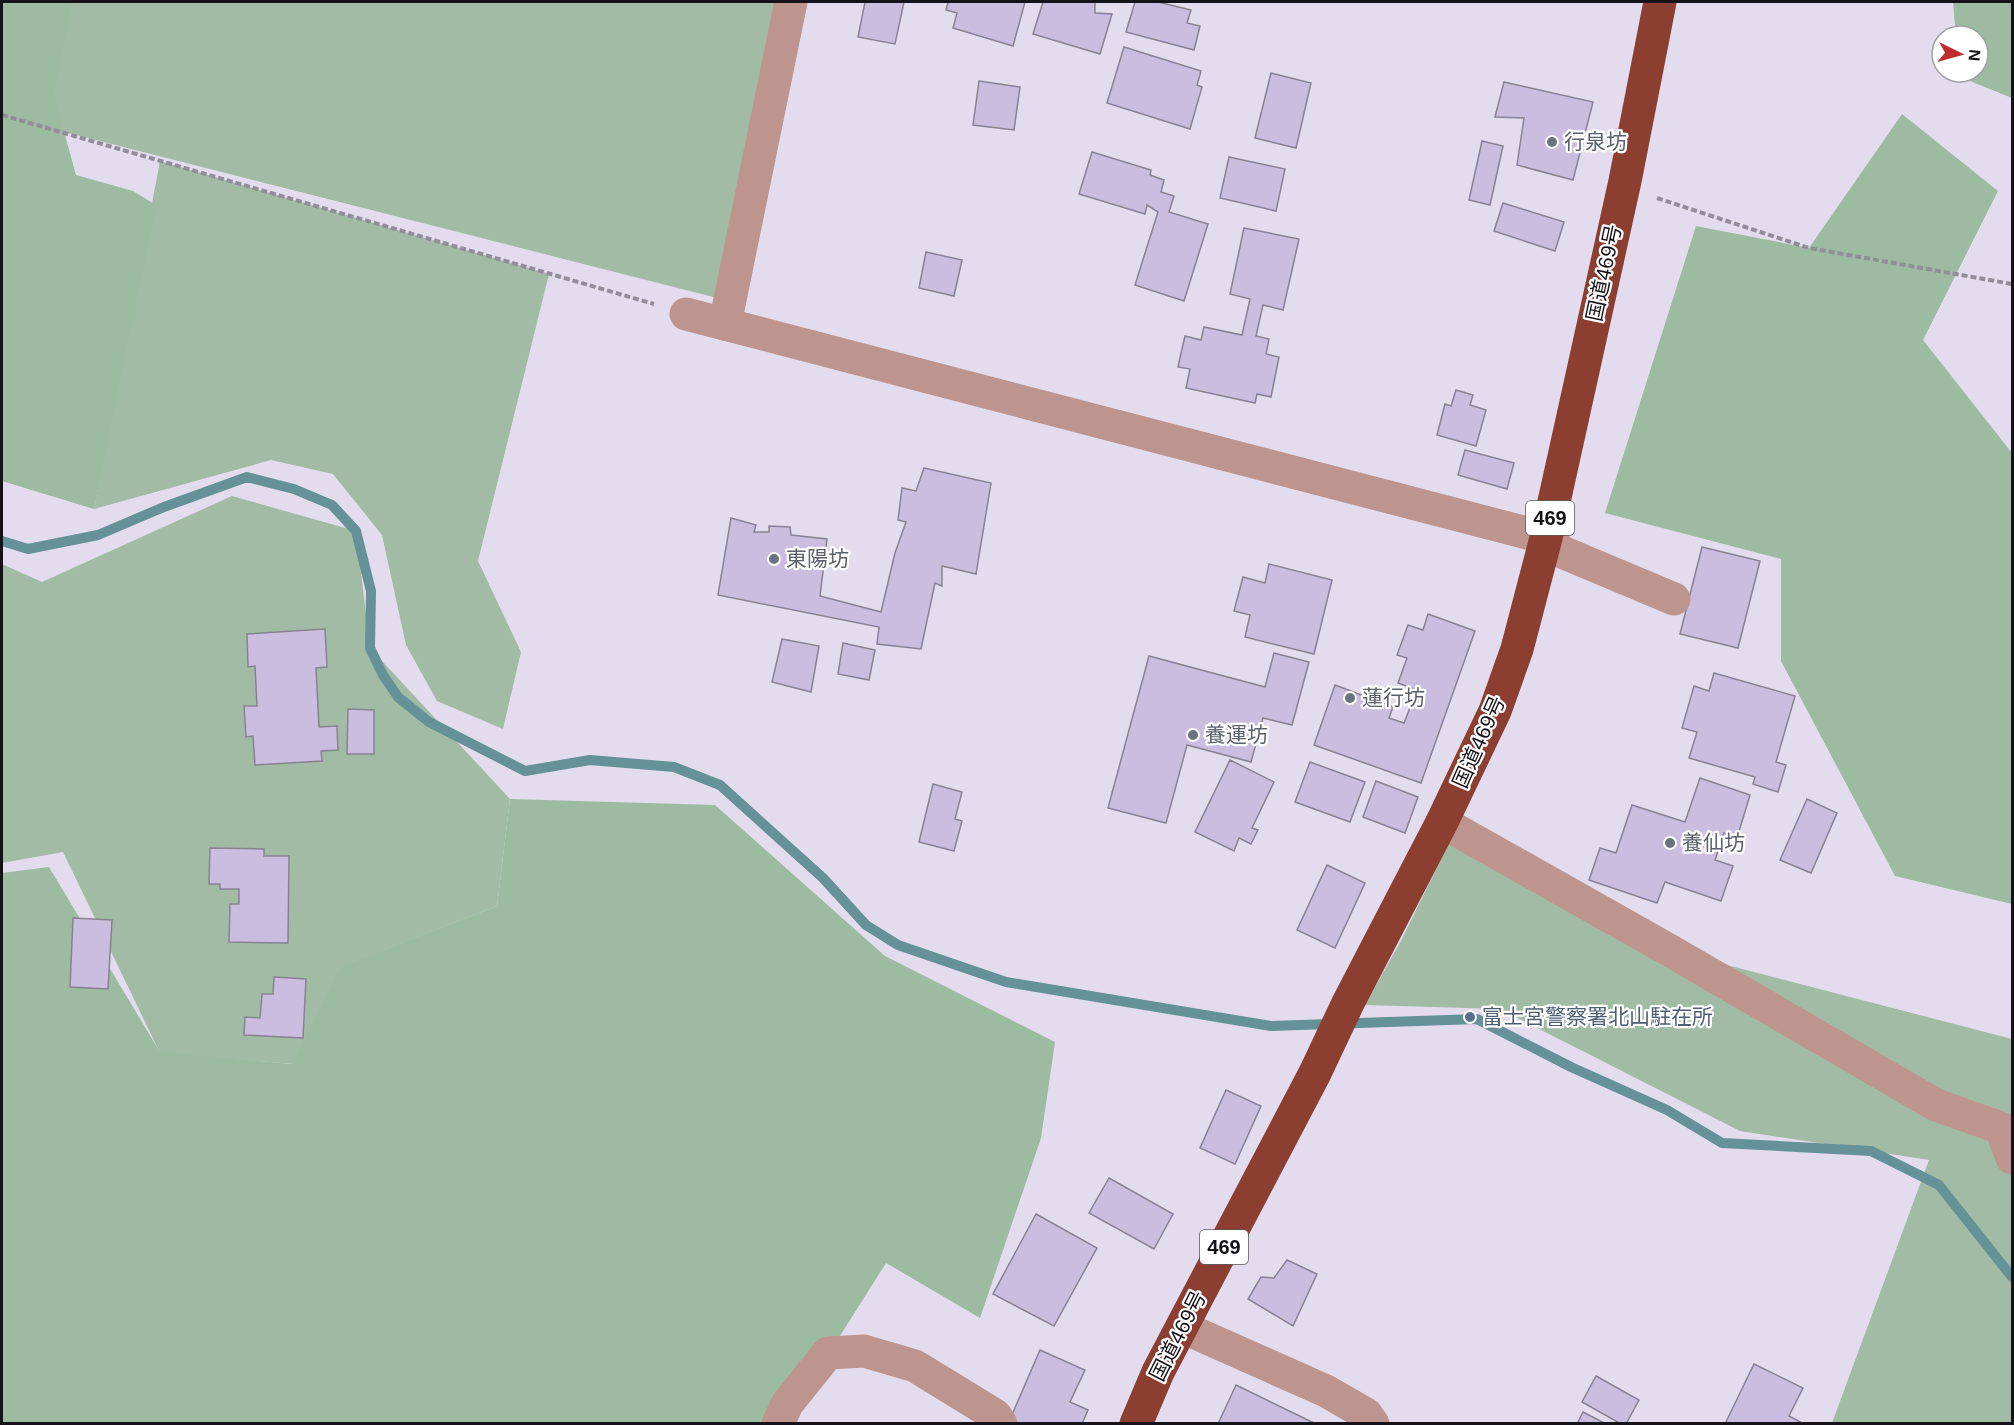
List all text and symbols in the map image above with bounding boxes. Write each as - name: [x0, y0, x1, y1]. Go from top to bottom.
- north arrow: [1930, 24, 1990, 84]
- text: N: [1965, 49, 1983, 62]
- place label: 行泉坊: [1564, 130, 1627, 153]
- marker: 行泉坊: [1545, 135, 1559, 149]
- street label: 国道469号: [1582, 223, 1625, 323]
- road number: 469: [1526, 501, 1574, 535]
- place label: 東陽坊: [786, 547, 849, 570]
- marker: 東陽坊: [767, 552, 781, 566]
- place label: 蓮行坊: [1362, 686, 1425, 709]
- marker: 蓮行坊: [1343, 691, 1357, 705]
- street label: 国道469号: [1448, 692, 1509, 791]
- place label: 養運坊: [1205, 723, 1268, 746]
- marker: 養運坊: [1186, 728, 1200, 742]
- place label: 養仙坊: [1682, 831, 1745, 854]
- marker: 養仙坊: [1663, 836, 1677, 850]
- place label: 富士宮警察署北山駐在所: [1482, 1005, 1713, 1028]
- marker: 富士宮警察署北山駐在所: [1463, 1010, 1477, 1024]
- road number: 469: [1200, 1230, 1248, 1264]
- street label: 国道469号: [1145, 1287, 1210, 1385]

